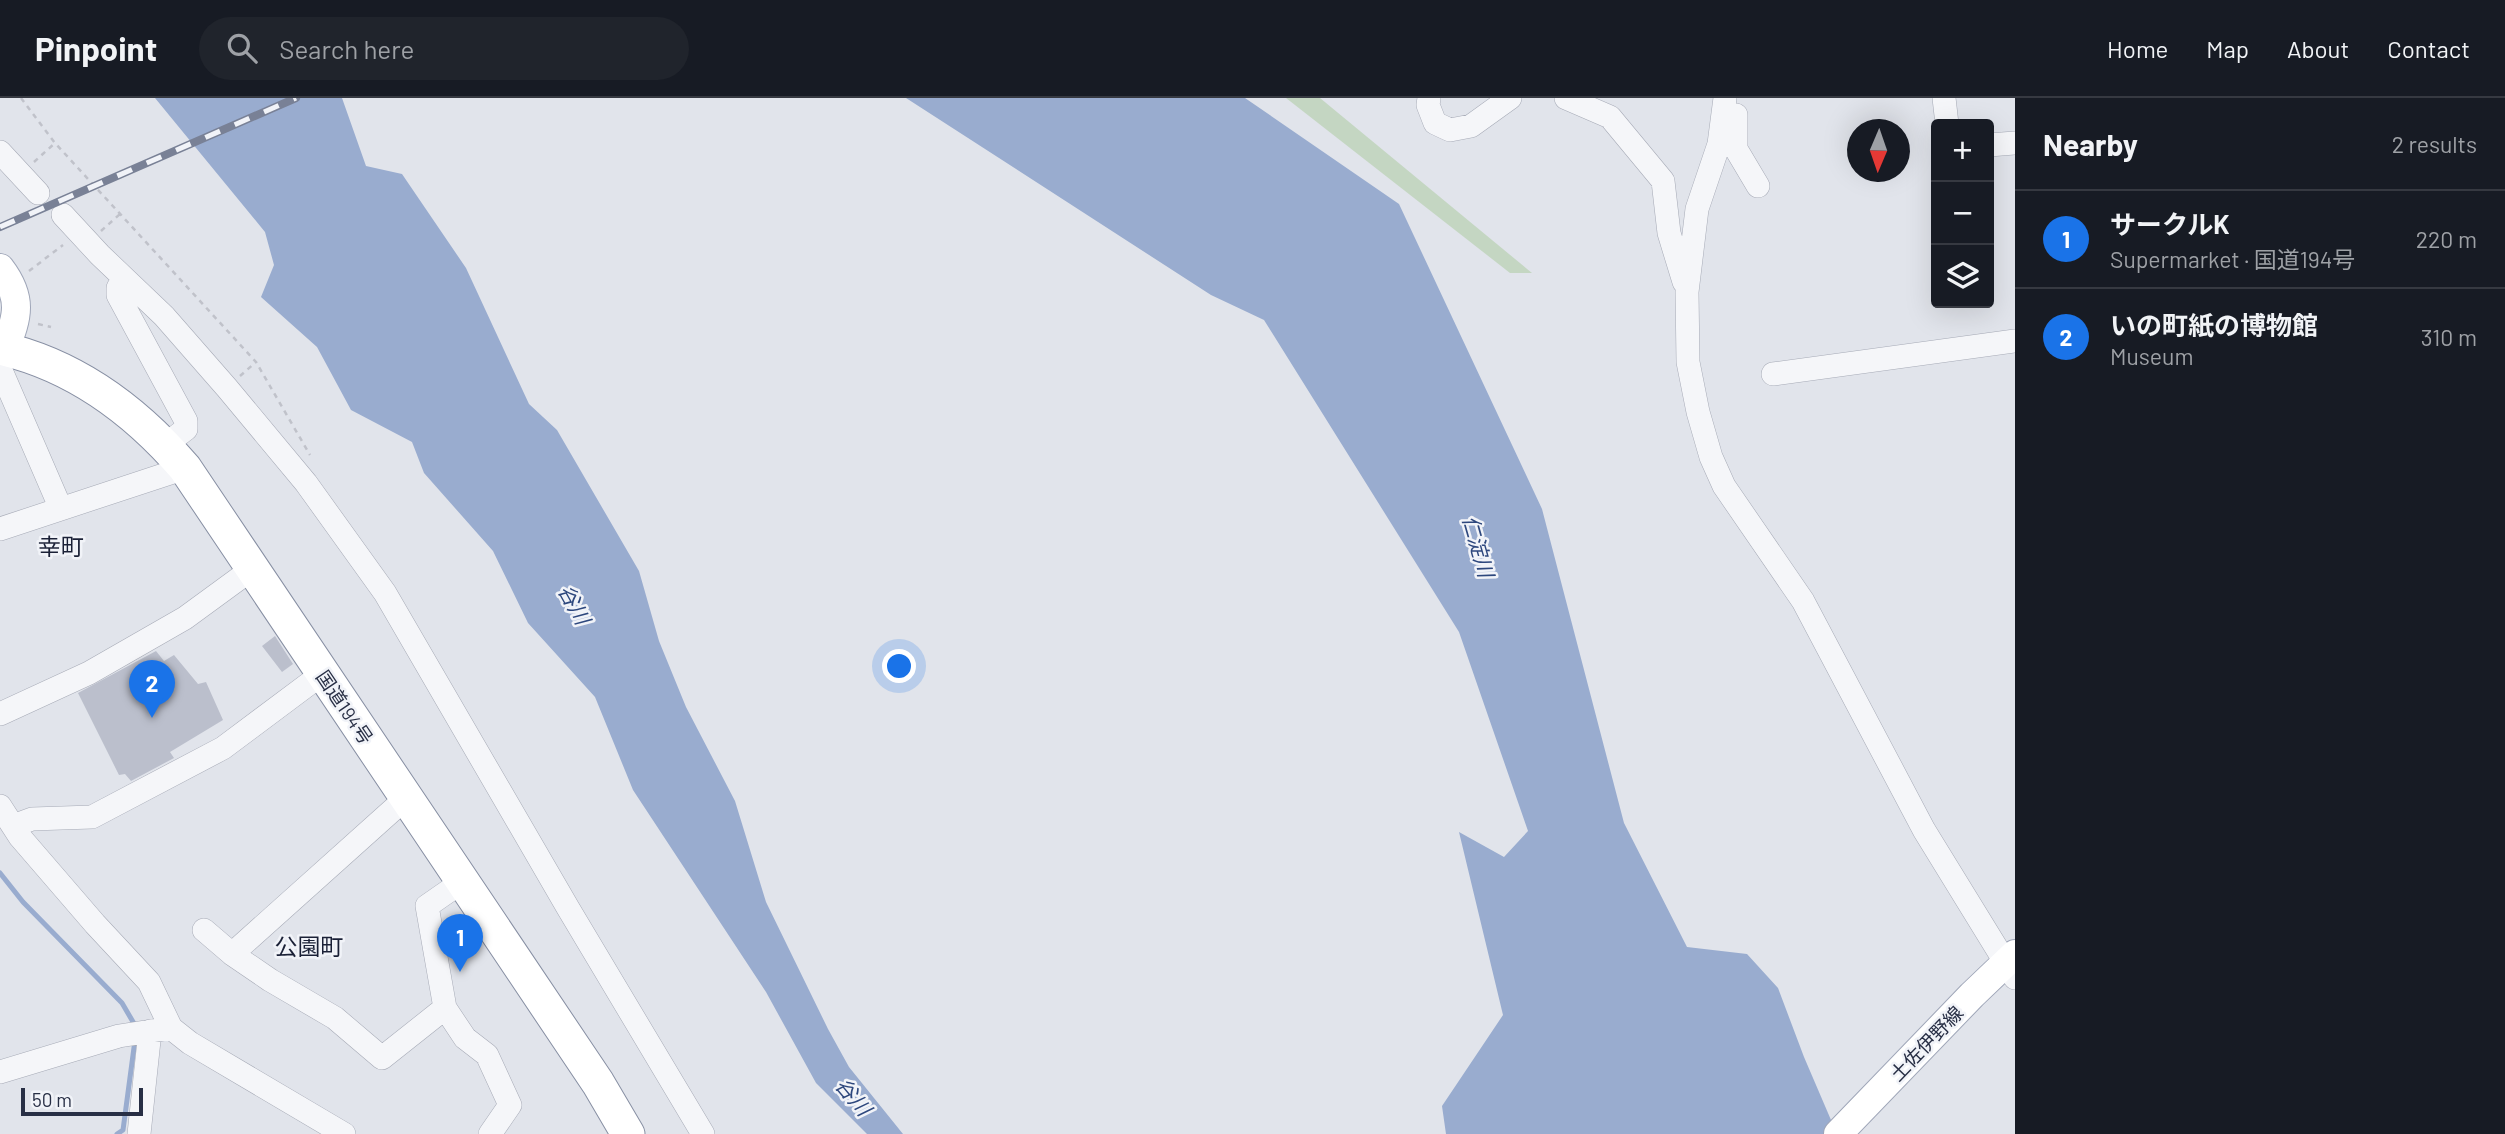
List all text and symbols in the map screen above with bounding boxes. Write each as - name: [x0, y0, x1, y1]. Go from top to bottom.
- search box: [199, 17, 689, 80]
- text: Pinpoint: [35, 28, 157, 68]
- icon: search: [223, 29, 261, 67]
- text: Search here: [279, 33, 414, 64]
- text: Home: [2107, 34, 2168, 63]
- text: Map: [2206, 34, 2249, 63]
- text: About: [2287, 34, 2349, 63]
- text: Contact: [2387, 34, 2470, 63]
- north arrow: [1847, 119, 1910, 182]
- map controls: [1931, 119, 1994, 308]
- button: +: [1931, 119, 1994, 182]
- text: Nearby: [2043, 126, 2138, 162]
- text: 2 results: [2392, 130, 2477, 158]
- button: −: [1931, 182, 1994, 245]
- text: サークルK: [2110, 208, 2230, 239]
- text: 1: [2062, 225, 2070, 253]
- text: 220 m: [2416, 225, 2477, 253]
- button: layers: [1931, 245, 1994, 308]
- text: Supermarket · 国道194号: [2110, 245, 2355, 273]
- text: いの町紙の博物館: [2110, 309, 2318, 340]
- text: 2: [2060, 323, 2072, 351]
- text: 310 m: [2421, 323, 2477, 351]
- text: Museum: [2110, 342, 2193, 370]
- water label: 仁淀川: [1458, 512, 1500, 582]
- district label: 幸町: [38, 532, 84, 560]
- water label: 谷川: [554, 580, 597, 630]
- your location: [882, 649, 916, 683]
- pin: 2: [129, 660, 175, 718]
- street label: 国道194号: [312, 666, 378, 748]
- pin: 1: [437, 914, 483, 972]
- district label: 公園町: [275, 932, 344, 960]
- street label: 土佐伊野線: [1885, 1001, 1967, 1085]
- water label: 谷川: [831, 1072, 878, 1122]
- scale bar: [21, 1085, 144, 1117]
- text: 50 m: [32, 1088, 72, 1111]

